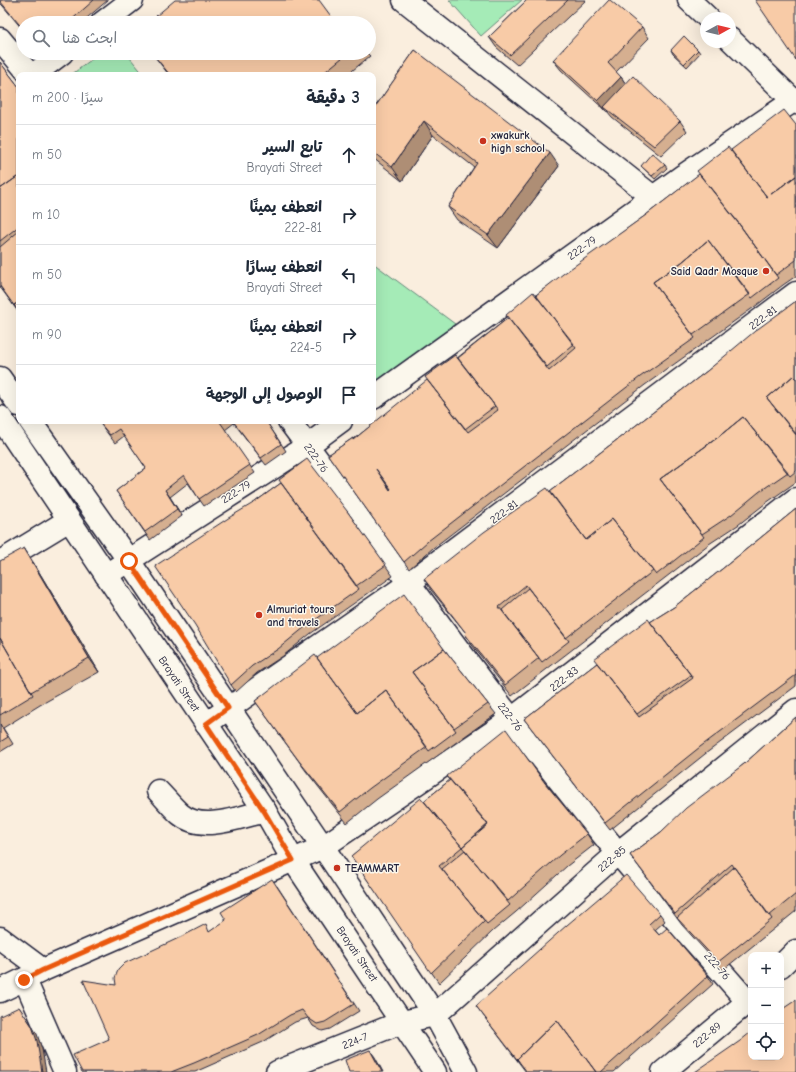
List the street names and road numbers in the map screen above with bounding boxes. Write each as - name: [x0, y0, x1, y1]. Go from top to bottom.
- street label: 222-79: [565, 233, 599, 263]
- street label: 222-81: [746, 303, 780, 333]
- street label: 222-76: [301, 441, 331, 475]
- street label: 222-79: [219, 478, 253, 506]
- street label: 222-81: [487, 497, 521, 527]
- street label: Brayati Street: [156, 654, 203, 715]
- street label: 222-83: [547, 664, 581, 694]
- street label: 222-76: [495, 700, 525, 734]
- street label: 222-85: [595, 843, 629, 875]
- street label: Brayati Street: [334, 924, 381, 985]
- street label: 222-76: [701, 949, 733, 983]
- street label: 222-89: [690, 1019, 724, 1051]
- street label: 224-7: [340, 1030, 370, 1052]

